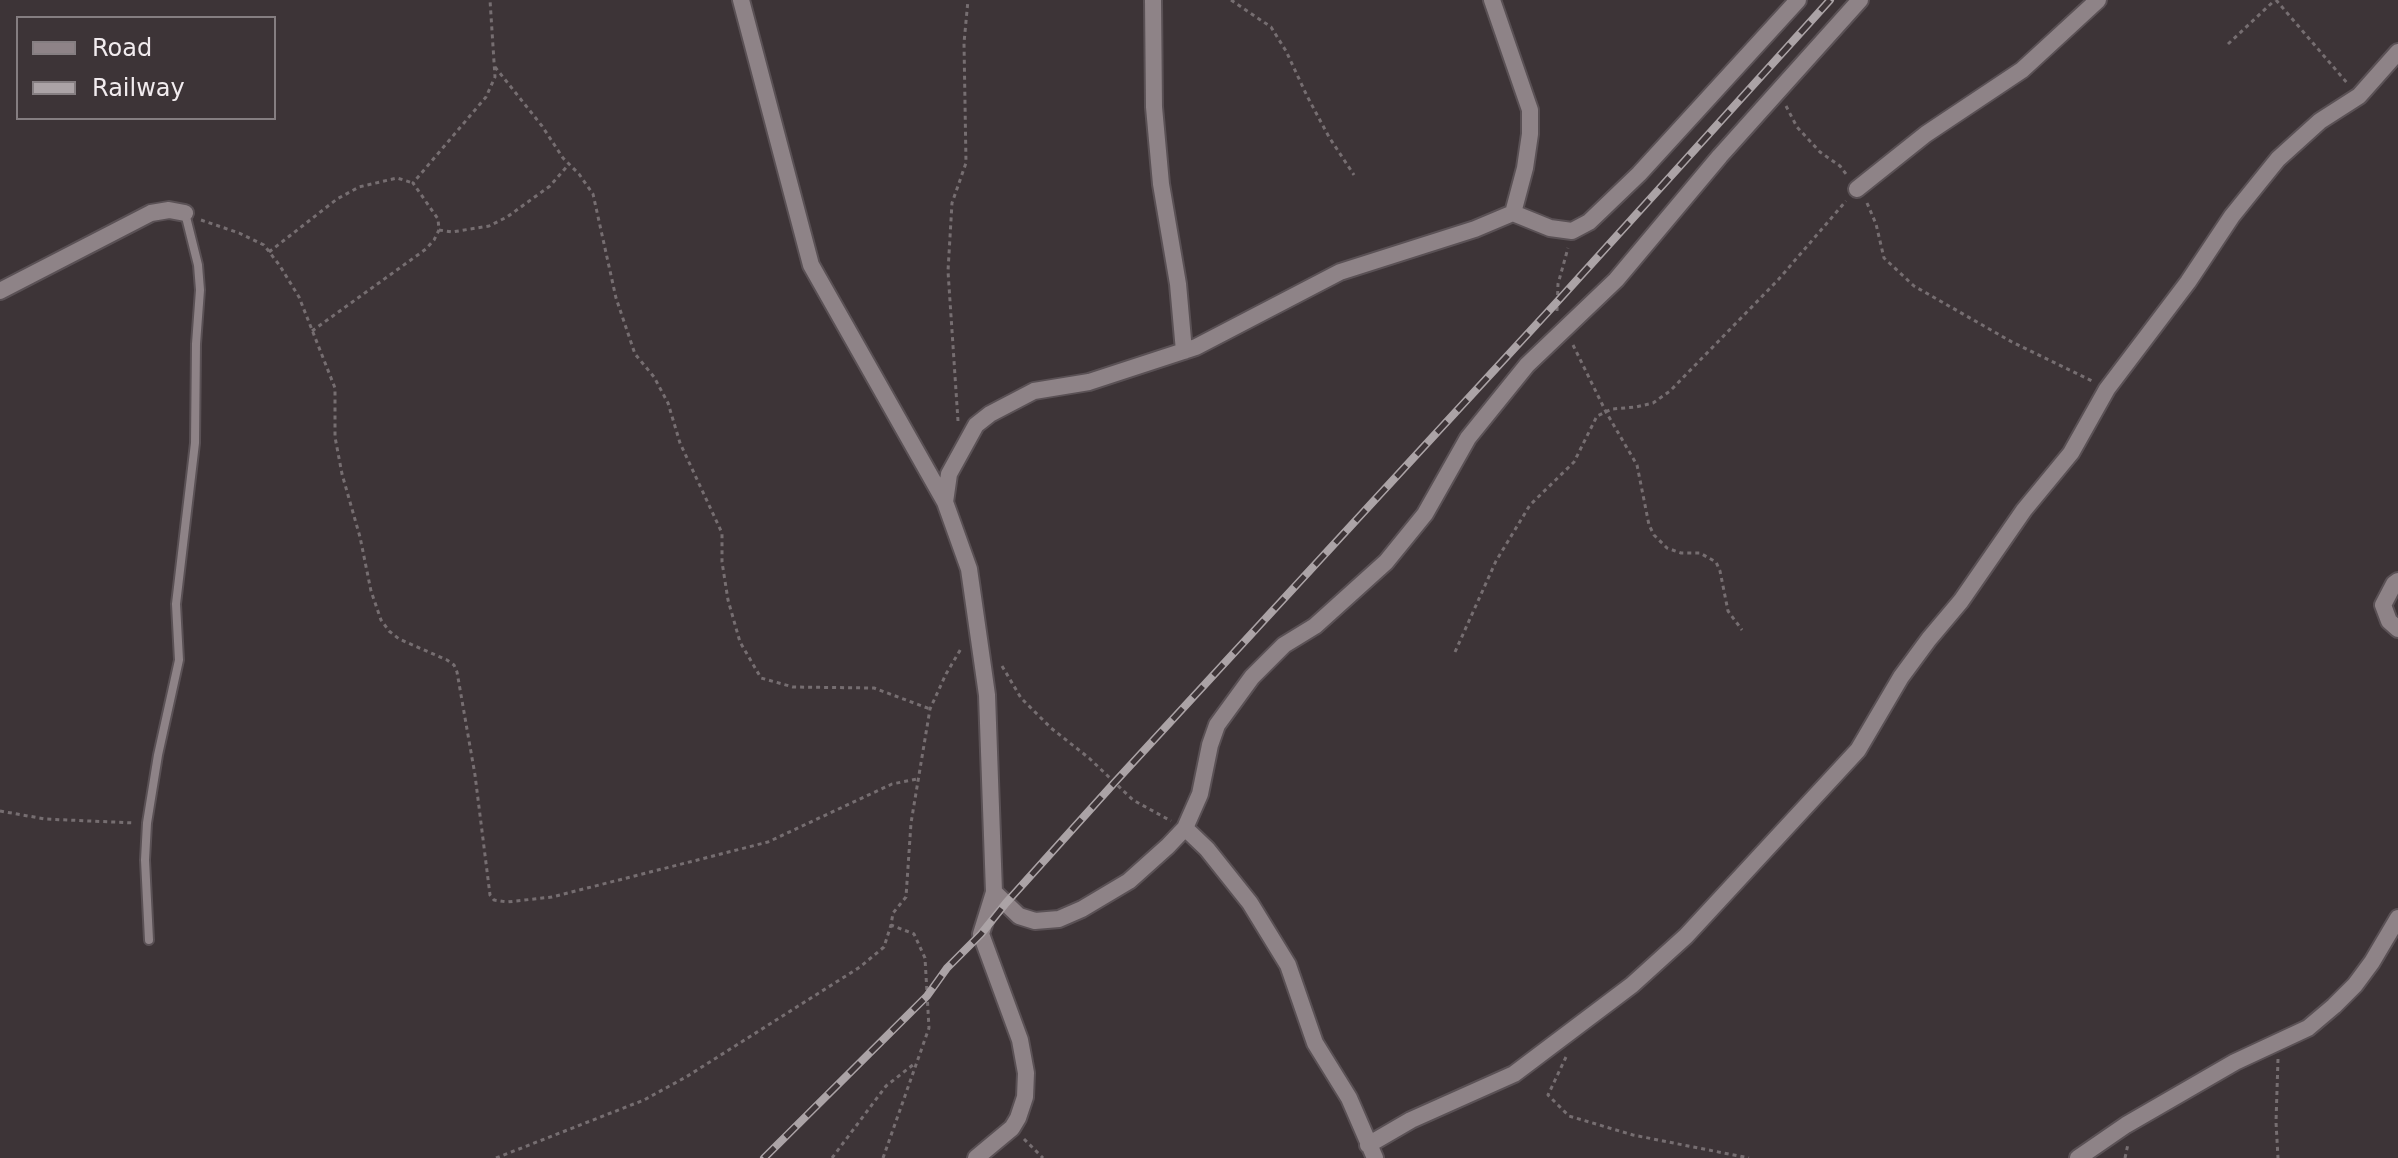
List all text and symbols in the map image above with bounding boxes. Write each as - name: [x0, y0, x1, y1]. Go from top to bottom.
- legend: [16, 16, 276, 120]
- text: Road: [92, 34, 152, 62]
- text: Railway: [92, 74, 185, 102]

